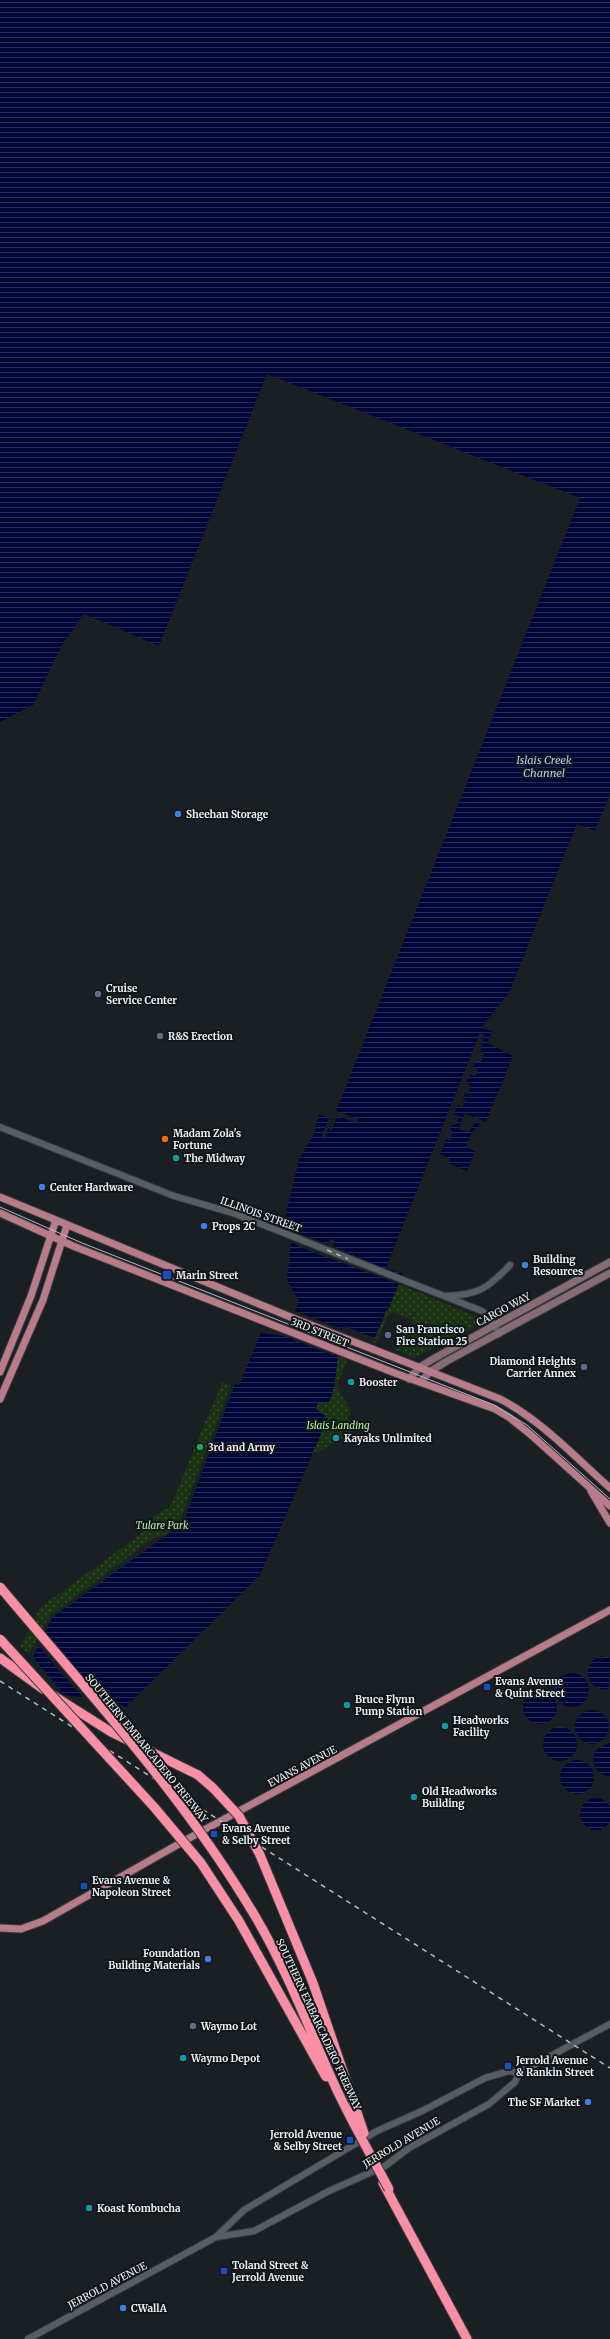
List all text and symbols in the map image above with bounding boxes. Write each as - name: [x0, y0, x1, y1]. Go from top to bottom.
- water label: Islais Creek Channel: [516, 753, 572, 780]
- place label: Sheehan Storage: [186, 808, 269, 821]
- marker: Sheehan Storage: [173, 809, 183, 819]
- place label: Cruise Service Center: [106, 982, 177, 1007]
- marker: Cruise Service Center: [93, 989, 103, 999]
- place label: R&S Erection: [168, 1030, 233, 1043]
- marker: R&S Erection: [155, 1031, 165, 1041]
- place label: Madam Zola's Fortune: [173, 1127, 241, 1152]
- marker: Madam Zola's Fortune: [160, 1134, 170, 1144]
- place label: The Midway: [184, 1152, 245, 1165]
- marker: The Midway: [171, 1153, 181, 1163]
- place label: Center Hardware: [50, 1181, 134, 1194]
- marker: Center Hardware: [37, 1182, 47, 1192]
- street label: ILLINOIS STREET: [218, 1194, 303, 1235]
- place label: Props 2C: [212, 1220, 256, 1233]
- marker: Props 2C: [199, 1221, 209, 1231]
- place label: Building Resources: [533, 1253, 583, 1278]
- marker: Building Resources: [520, 1260, 530, 1270]
- marker: Marin Street: [161, 1269, 173, 1281]
- place label: Marin Street: [176, 1269, 238, 1282]
- street label: CARGO WAY: [474, 1289, 533, 1329]
- street label: 3RD STREET: [289, 1315, 351, 1350]
- place label: San Francisco Fire Station 25: [396, 1323, 467, 1348]
- marker: San Francisco Fire Station 25: [383, 1330, 393, 1340]
- place label: Diamond Heights Carrier Annex: [489, 1355, 577, 1380]
- marker: Diamond Heights Carrier Annex: [579, 1362, 589, 1372]
- place label: Booster: [359, 1376, 398, 1389]
- marker: Booster: [346, 1377, 356, 1387]
- park label: Islais Landing: [306, 1419, 370, 1432]
- place label: Kayaks Unlimited: [344, 1432, 432, 1445]
- marker: Kayaks Unlimited: [331, 1433, 341, 1443]
- place label: 3rd and Army: [208, 1441, 275, 1454]
- marker: 3rd and Army: [195, 1442, 205, 1452]
- park label: Tulare Park: [136, 1519, 189, 1532]
- street label: SOUTHERN EMBARCADERO FREEWAY: [83, 1671, 211, 1826]
- place label: Evans Avenue & Quint Street: [495, 1675, 565, 1700]
- marker: Evans Avenue & Quint Street: [482, 1682, 492, 1692]
- place label: Bruce Flynn Pump Station: [355, 1693, 423, 1718]
- marker: Bruce Flynn Pump Station: [342, 1700, 352, 1710]
- place label: Headworks Facility: [453, 1714, 509, 1739]
- marker: Headworks Facility: [440, 1721, 450, 1731]
- street label: EVANS AVENUE: [266, 1743, 339, 1790]
- place label: Old Headworks Building: [422, 1785, 497, 1810]
- marker: Old Headworks Building: [409, 1792, 419, 1802]
- place label: Evans Avenue & Selby Street: [222, 1822, 291, 1847]
- marker: Evans Avenue & Selby Street: [209, 1829, 219, 1839]
- place label: Evans Avenue & Napoleon Street: [92, 1874, 171, 1899]
- marker: Evans Avenue & Napoleon Street: [79, 1881, 89, 1891]
- street label: SOUTHERN EMBARCADERO FREEWAY: [273, 1936, 364, 2113]
- place label: Foundation Building Materials: [108, 1947, 200, 1972]
- marker: Foundation Building Materials: [203, 1954, 213, 1964]
- place label: Waymo Lot: [200, 2020, 257, 2033]
- marker: Waymo Lot: [188, 2021, 198, 2031]
- place label: Waymo Depot: [190, 2052, 260, 2065]
- marker: Waymo Depot: [178, 2053, 188, 2063]
- place label: Jerrold Avenue & Rankin Street: [515, 2054, 594, 2079]
- marker: Jerrold Avenue & Rankin Street: [503, 2061, 513, 2071]
- place label: The SF Market: [508, 2096, 580, 2109]
- marker: The SF Market: [583, 2097, 593, 2107]
- street label: JERROLD AVENUE: [359, 2114, 443, 2171]
- place label: Jerrold Avenue & Selby Street: [269, 2128, 343, 2153]
- marker: Jerrold Avenue & Selby Street: [345, 2135, 355, 2145]
- place label: Koast Kombucha: [97, 2202, 181, 2215]
- marker: Koast Kombucha: [84, 2203, 94, 2213]
- street label: JERROLD AVENUE: [65, 2259, 150, 2312]
- place label: Toland Street & Jerrold Avenue: [231, 2259, 309, 2284]
- marker: Toland Street & Jerrold Avenue: [219, 2266, 229, 2276]
- place label: CWallA: [131, 2302, 168, 2315]
- marker: CWallA: [118, 2303, 128, 2313]

